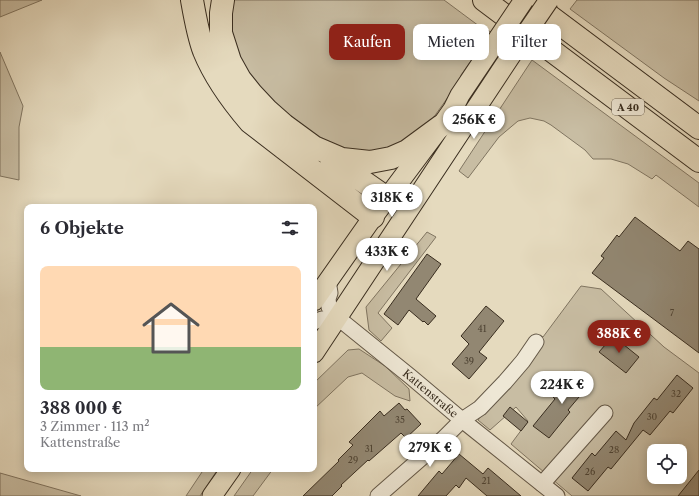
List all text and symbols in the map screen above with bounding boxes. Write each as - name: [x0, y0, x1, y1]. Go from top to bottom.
- chip: Kaufen: [329, 24, 405, 60]
- chip: Mieten: [413, 24, 489, 60]
- chip: Filter: [497, 24, 561, 60]
- road number: A 40: [612, 99, 644, 115]
- pin: 256K €: [441, 106, 507, 140]
- text: 256K €: [452, 111, 496, 127]
- pin: 318K €: [359, 184, 425, 218]
- text: 318K €: [371, 189, 413, 205]
- icon: filters: [279, 217, 301, 239]
- text: 6 Objekte: [40, 218, 124, 238]
- pin: 433K €: [354, 238, 420, 272]
- text: 433K €: [365, 243, 409, 259]
- icon: home: [135, 292, 207, 364]
- house number: 7: [670, 307, 675, 318]
- pin: 388K €: [586, 320, 652, 354]
- house number: 41: [478, 323, 487, 334]
- text: 388K €: [597, 325, 641, 341]
- house number: 39: [464, 355, 474, 366]
- street label: Kattenstraße: [400, 366, 461, 421]
- pin: 224K €: [529, 371, 595, 405]
- text: 224K €: [540, 376, 584, 392]
- house number: 32: [671, 388, 681, 399]
- text: 388 000 €: [40, 398, 122, 418]
- house number: 30: [647, 411, 658, 422]
- house number: 35: [395, 414, 405, 425]
- text: 3 Zimmer · 113 m²: [40, 418, 150, 434]
- text: Kattenstraße: [40, 434, 120, 450]
- pin: 279K €: [397, 434, 463, 468]
- text: 279K €: [408, 439, 452, 455]
- house number: 31: [365, 443, 374, 454]
- house number: 28: [609, 444, 619, 455]
- map controls: [647, 444, 687, 484]
- button: locate: [647, 444, 687, 484]
- house number: 29: [348, 454, 358, 465]
- house number: 26: [585, 466, 595, 477]
- house number: 21: [482, 475, 491, 486]

